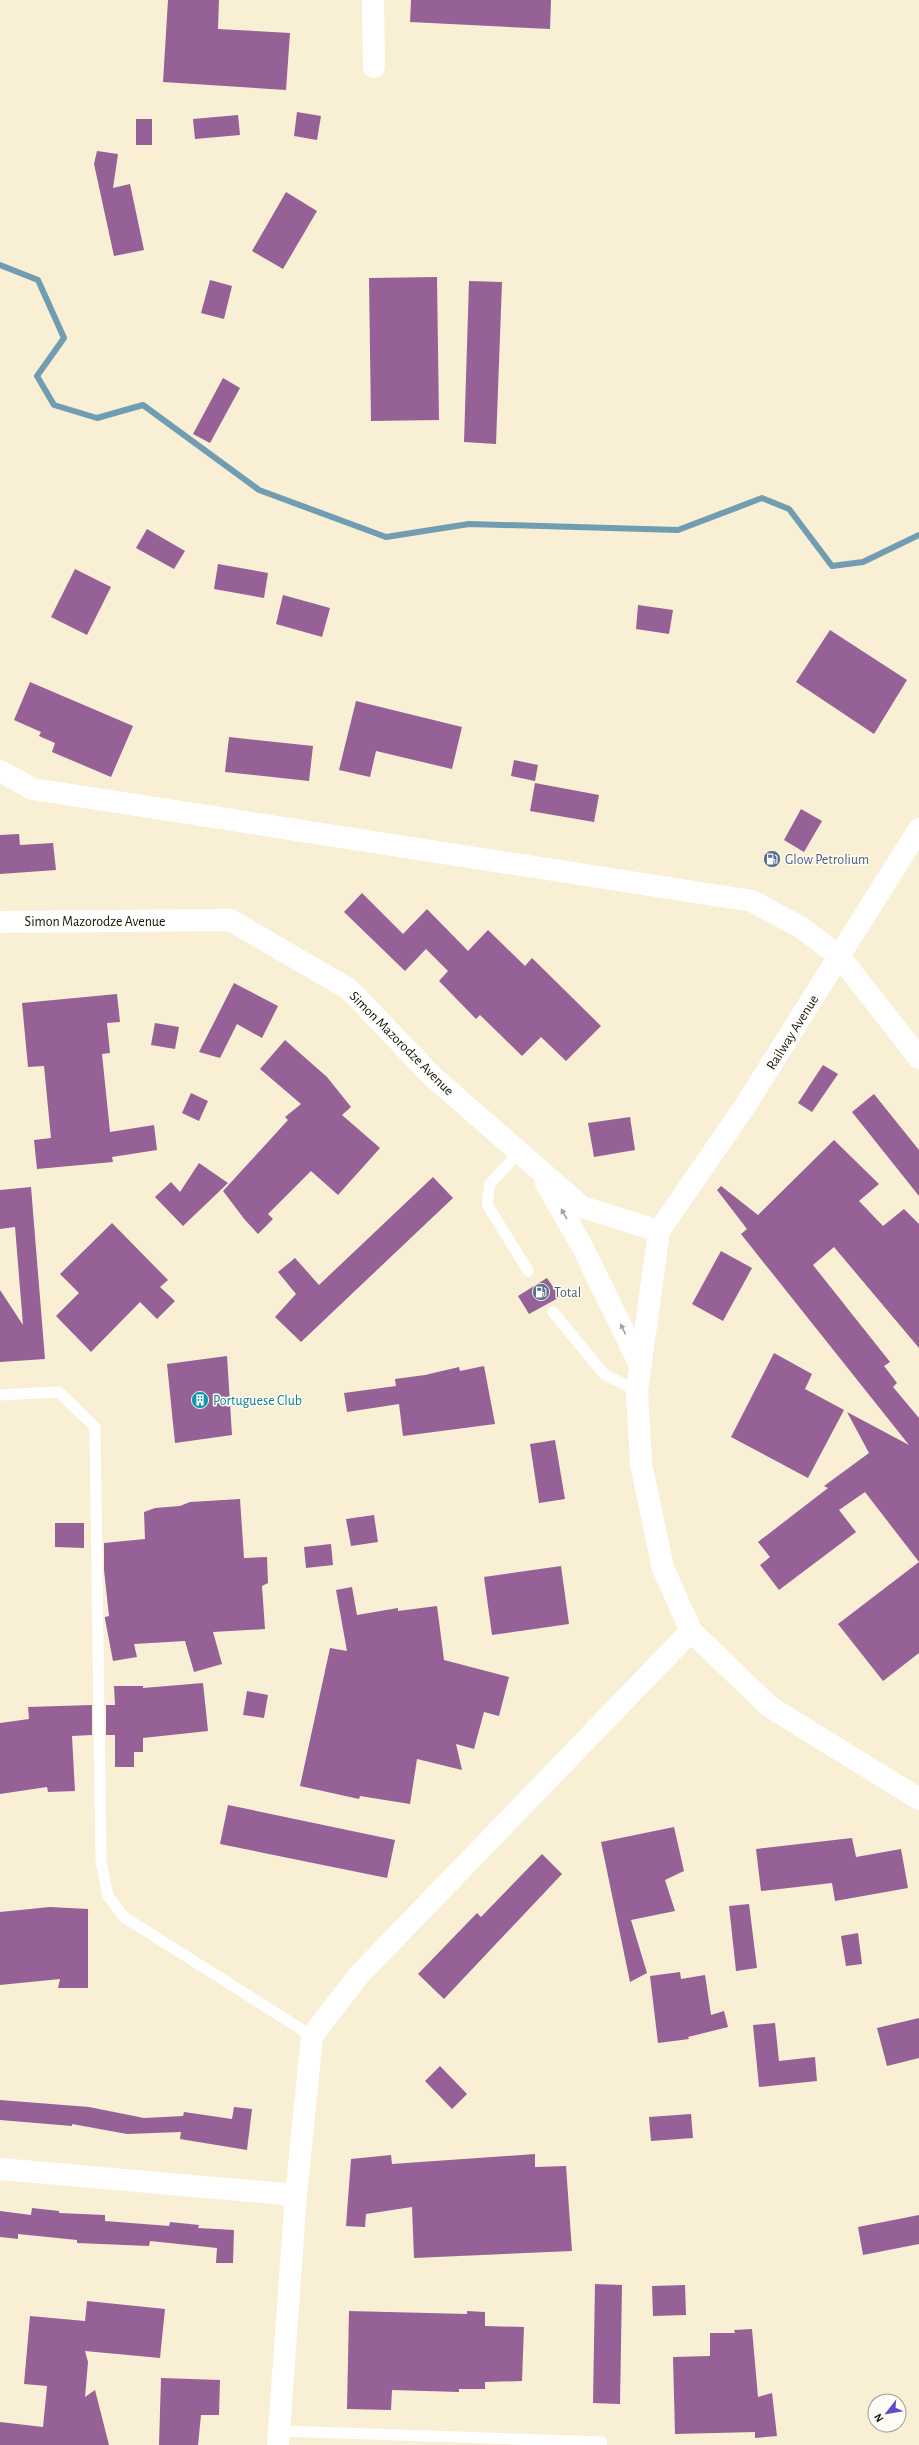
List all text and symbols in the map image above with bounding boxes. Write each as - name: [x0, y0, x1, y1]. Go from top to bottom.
- fuel station icon: Glow Petrolium: [762, 849, 782, 869]
- place label: Glow Petrolium: [785, 853, 869, 867]
- street label: Simon Mazorodze Avenue: [25, 915, 165, 929]
- street label: Simon Mazorodze Avenue: [347, 989, 456, 1098]
- street label: Railway Avenue: [764, 993, 821, 1072]
- one-way arrow: [560, 1208, 567, 1220]
- fuel station icon: Total: [531, 1282, 551, 1302]
- place label: Total: [554, 1286, 581, 1300]
- one-way arrow: [620, 1324, 626, 1335]
- building icon: Portuguese Club: [190, 1390, 210, 1410]
- place label: Portuguese Club: [213, 1394, 302, 1408]
- north arrow: [867, 2393, 907, 2433]
- text: N: [872, 2412, 886, 2424]

